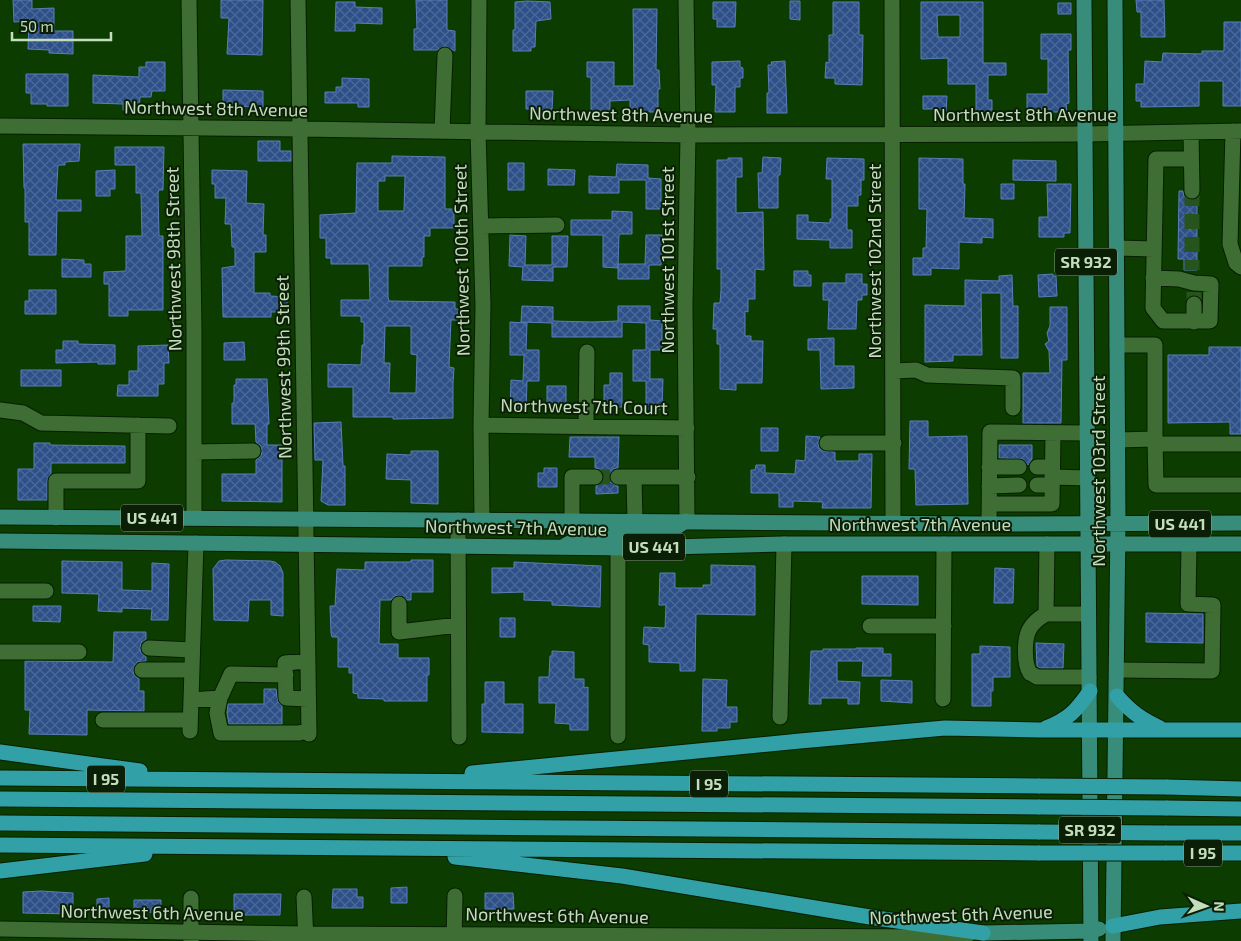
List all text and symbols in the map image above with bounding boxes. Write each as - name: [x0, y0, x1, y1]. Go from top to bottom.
- scale bar: [12, 10, 111, 42]
- text: 50 m: [20, 17, 54, 35]
- street label: Northwest 8th Avenue: [124, 95, 308, 121]
- street label: Northwest 8th Avenue: [529, 101, 713, 127]
- street label: Northwest 8th Avenue: [933, 103, 1117, 125]
- street label: Northwest 102nd Street: [863, 163, 885, 358]
- street label: Northwest 100th Street: [448, 164, 474, 356]
- street label: Northwest 98th Street: [160, 166, 186, 351]
- street label: Northwest 101st Street: [656, 166, 678, 354]
- road number: SR 932: [1055, 248, 1117, 276]
- street label: Northwest 99th Street: [270, 275, 296, 459]
- street label: Northwest 103rd Street: [1087, 375, 1109, 567]
- street label: Northwest 7th Court: [500, 394, 668, 418]
- road number: US 441: [121, 504, 183, 532]
- road number: US 441: [1149, 510, 1211, 538]
- street label: Northwest 7th Avenue: [829, 513, 1011, 535]
- street label: Northwest 7th Avenue: [425, 514, 607, 540]
- road number: US 441: [623, 534, 685, 560]
- road number: I 95: [87, 766, 125, 792]
- road number: I 95: [690, 771, 728, 798]
- road number: SR 932: [1059, 816, 1121, 844]
- road number: I 95: [1184, 840, 1222, 866]
- north arrow: [1181, 881, 1231, 931]
- street label: Northwest 6th Avenue: [60, 899, 244, 925]
- street label: Northwest 6th Avenue: [869, 900, 1053, 928]
- text: N: [1211, 901, 1228, 912]
- street label: Northwest 6th Avenue: [465, 902, 649, 928]

